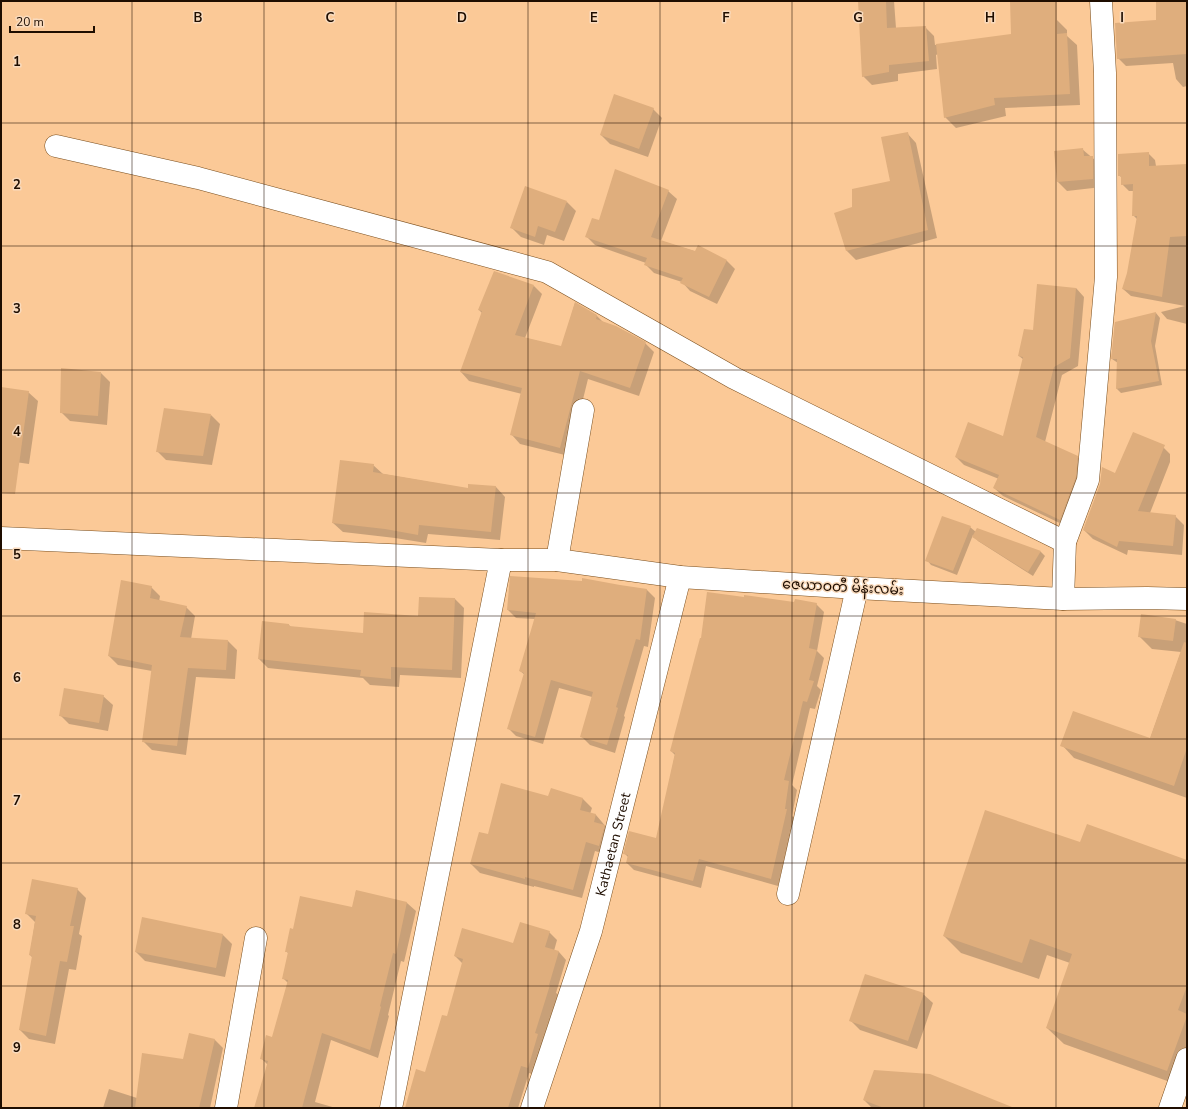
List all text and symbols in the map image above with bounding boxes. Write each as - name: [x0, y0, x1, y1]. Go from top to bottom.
- scale bar: [10, 8, 94, 34]
- text: B: [194, 9, 203, 27]
- text: C: [326, 9, 335, 27]
- text: D: [457, 9, 467, 27]
- text: E: [590, 9, 598, 27]
- text: F: [722, 9, 730, 27]
- text: G: [853, 9, 863, 27]
- text: H: [985, 9, 995, 27]
- text: I: [1120, 9, 1124, 27]
- text: 20 m: [16, 14, 44, 30]
- text: 1: [13, 53, 21, 71]
- text: 2: [13, 176, 21, 194]
- text: 3: [13, 300, 21, 318]
- text: 4: [13, 423, 21, 441]
- text: 5: [13, 546, 21, 564]
- street label: ဇေယာဝတီ မိန်းလမ်း: [782, 573, 904, 602]
- text: 6: [13, 669, 21, 687]
- street label: Kathaetan Street: [591, 790, 635, 898]
- text: 7: [13, 792, 21, 810]
- text: 8: [13, 916, 21, 934]
- text: 9: [13, 1039, 21, 1057]

